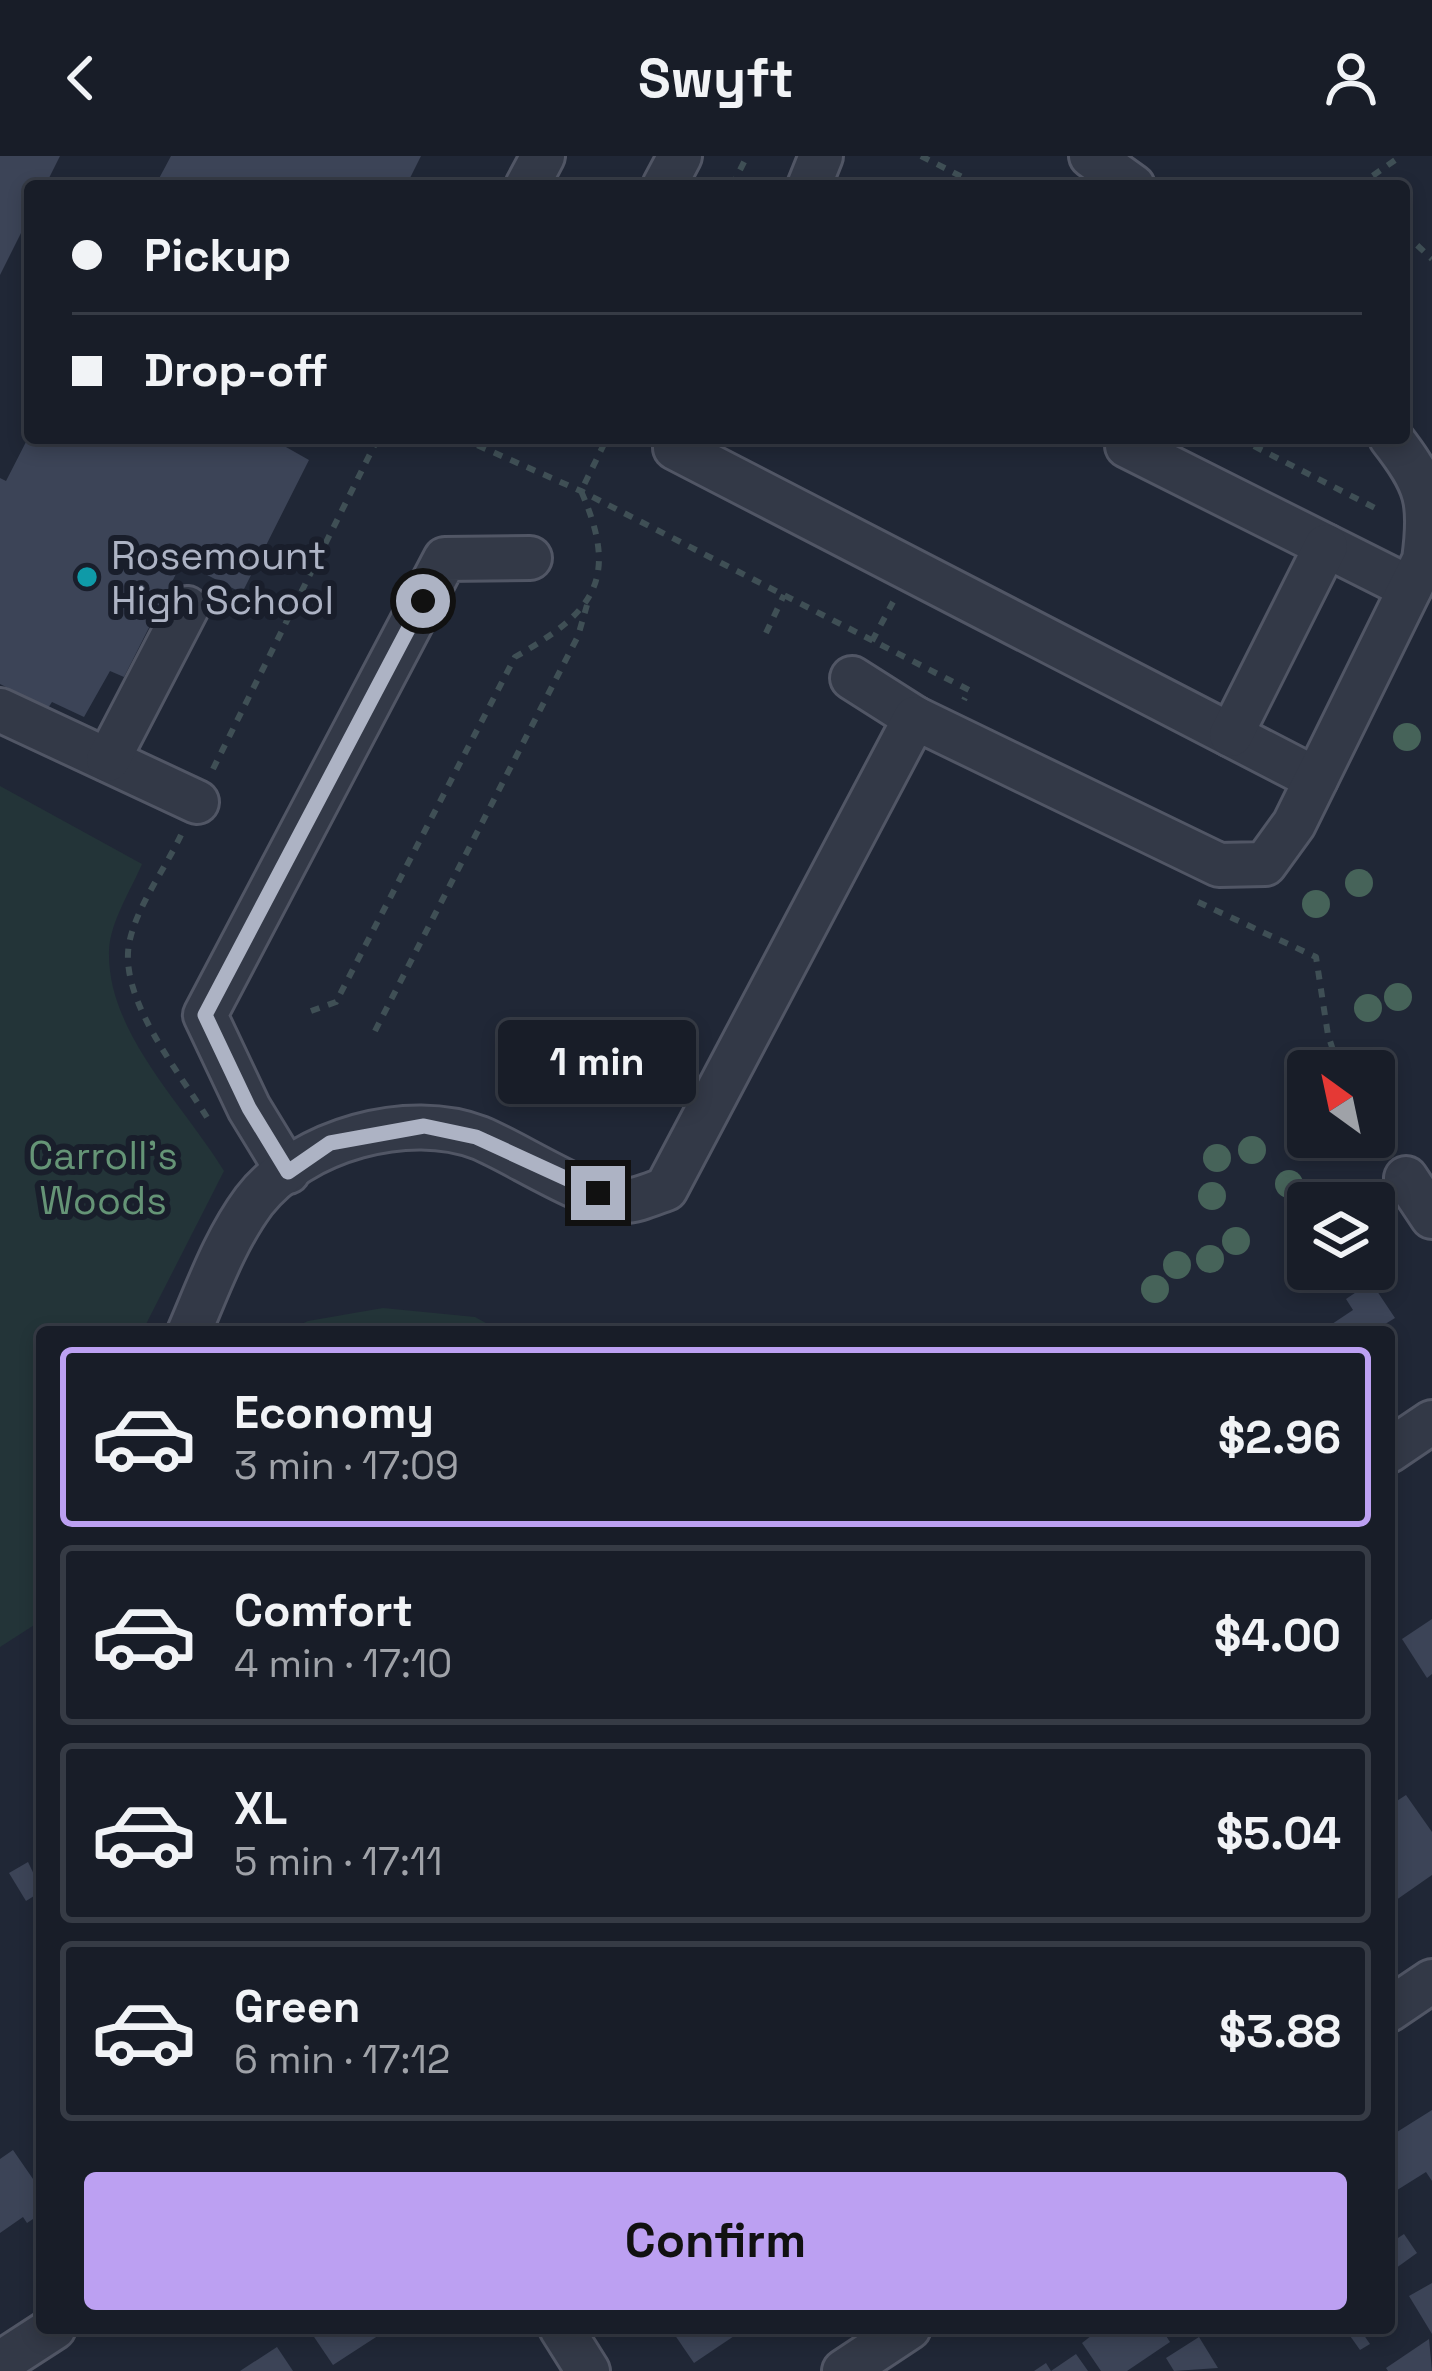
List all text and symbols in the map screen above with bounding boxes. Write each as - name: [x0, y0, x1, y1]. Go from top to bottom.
- text: Swyft: [638, 44, 794, 113]
- icon: back: [48, 45, 114, 111]
- icon: person: [1318, 45, 1384, 111]
- text: Pickup: [144, 227, 291, 284]
- text: Drop-off: [144, 342, 328, 399]
- place label: Rosemount High School: [111, 531, 334, 625]
- marker: Rosemount High School: [74, 564, 100, 590]
- route start: [396, 574, 450, 628]
- callout: 1 min: [499, 1019, 697, 1103]
- text: 1 min: [549, 1037, 645, 1086]
- north arrow: [1287, 1050, 1395, 1158]
- map controls: [1287, 1050, 1395, 1290]
- park label: Carroll's Woods: [28, 1131, 178, 1225]
- route end: [571, 1166, 625, 1220]
- button: layers: [1287, 1182, 1395, 1290]
- icon: car: [90, 1383, 198, 1491]
- text: Economy: [234, 1384, 434, 1441]
- text: $2.96: [1218, 1409, 1341, 1466]
- text: 3 min · 17:09: [234, 1441, 459, 1490]
- icon: car: [90, 1581, 198, 1689]
- text: Comfort: [234, 1582, 413, 1639]
- text: $4.00: [1214, 1607, 1341, 1664]
- text: 4 min · 17:10: [234, 1639, 452, 1688]
- icon: car: [90, 1779, 198, 1887]
- text: XL: [234, 1780, 287, 1837]
- text: $5.04: [1216, 1805, 1341, 1862]
- text: 5 min · 17:11: [234, 1837, 443, 1886]
- icon: car: [90, 1977, 198, 2085]
- text: Green: [234, 1978, 360, 2035]
- text: $3.88: [1219, 2003, 1341, 2060]
- text: 6 min · 17:12: [234, 2035, 450, 2084]
- button: Confirm: [84, 2172, 1347, 2310]

